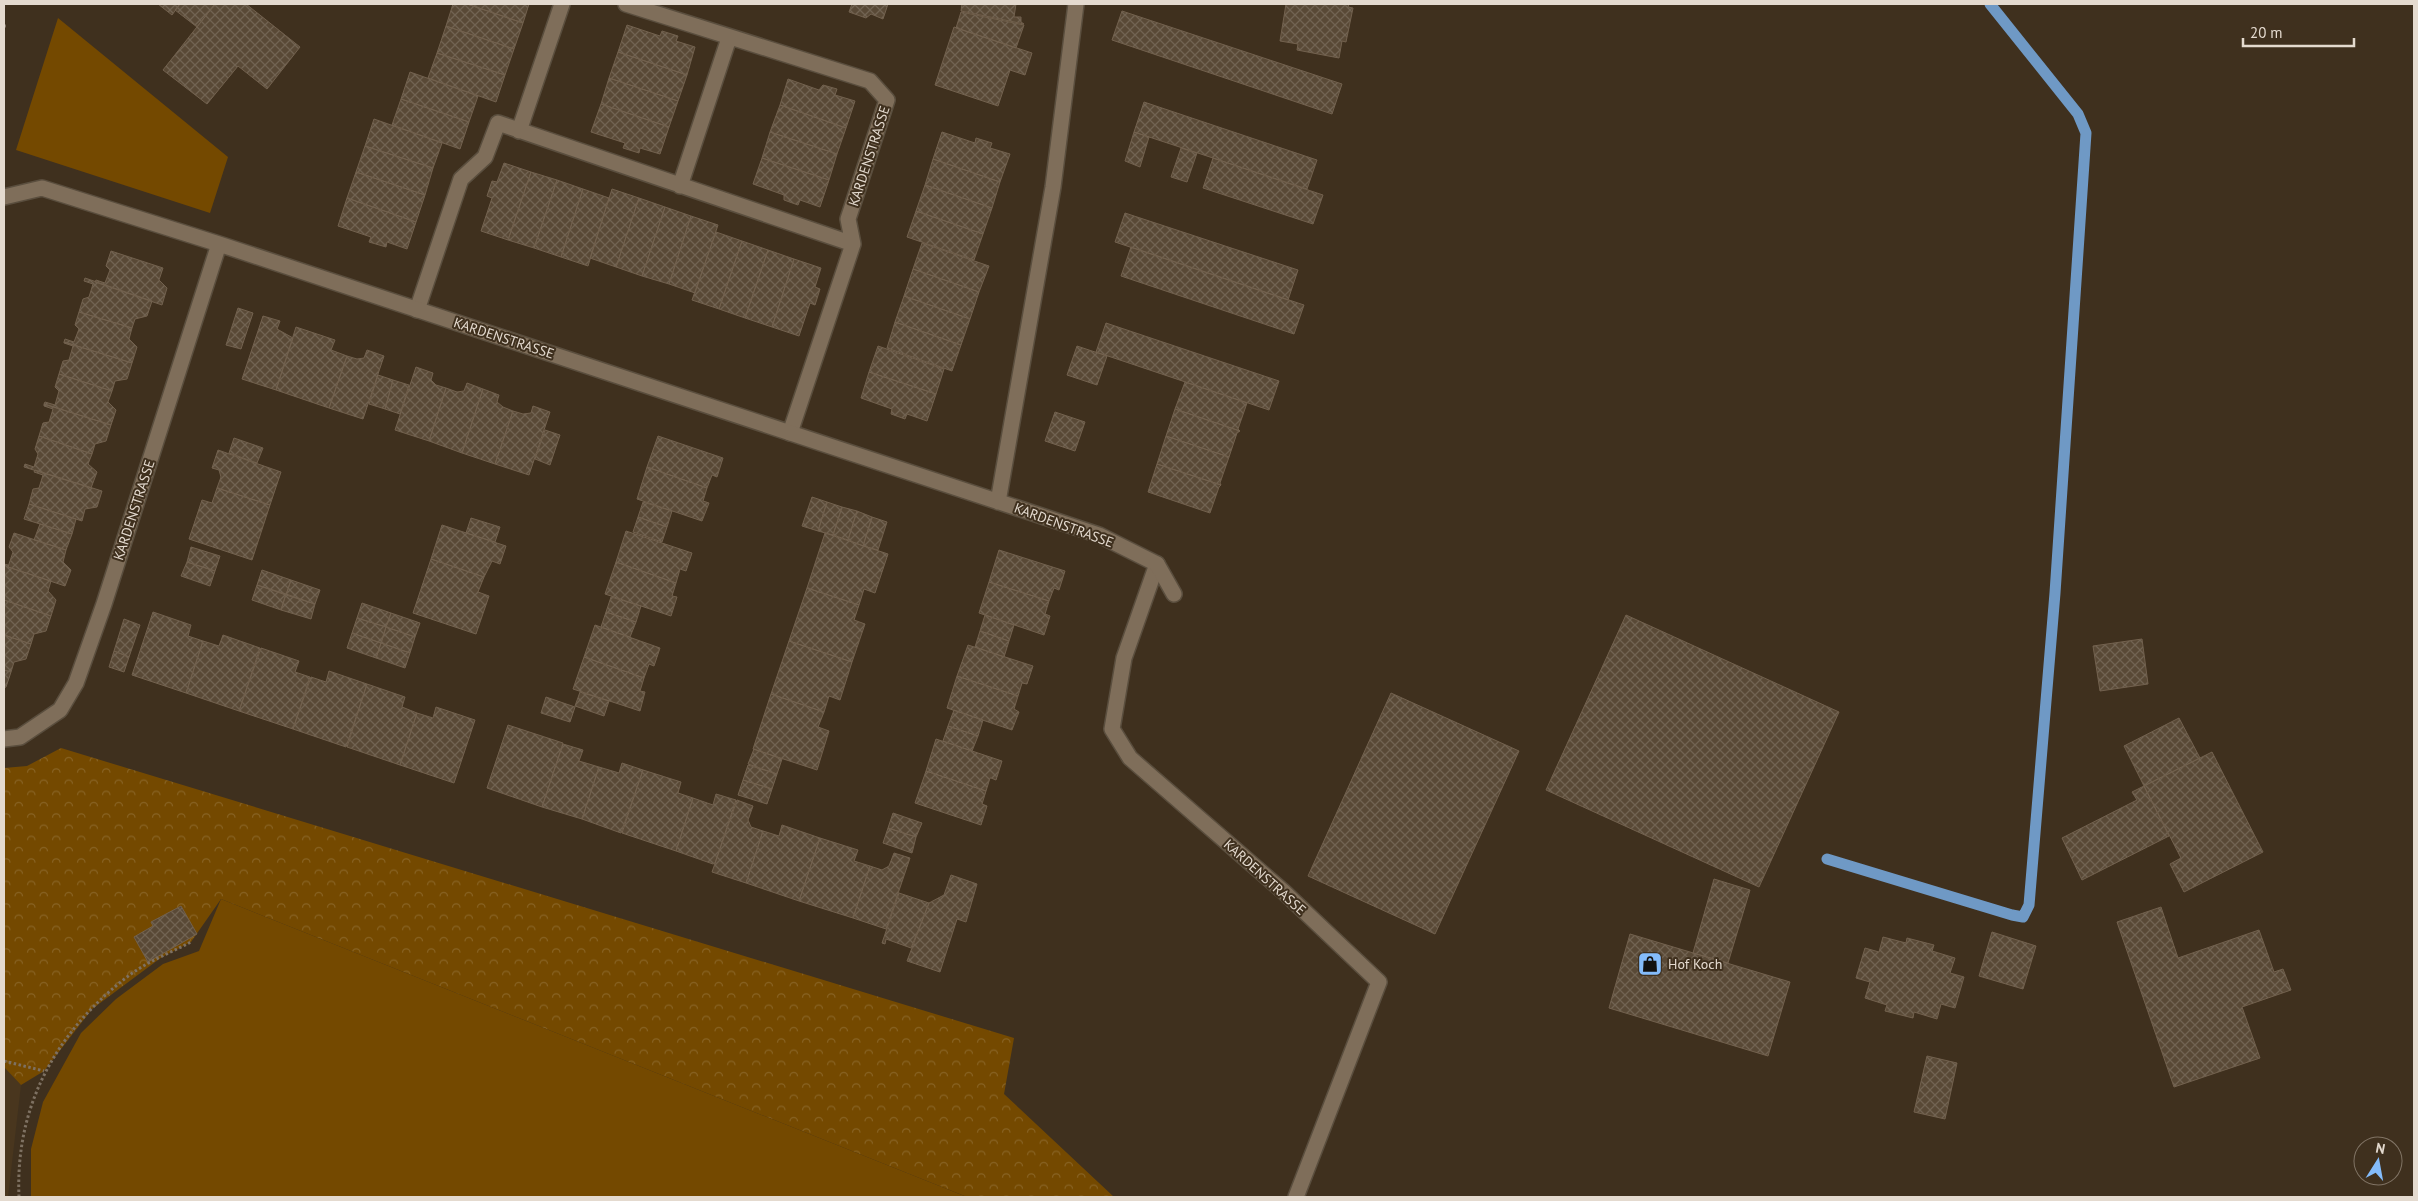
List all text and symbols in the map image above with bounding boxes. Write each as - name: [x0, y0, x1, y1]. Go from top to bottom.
- scale bar: [2243, 15, 2354, 47]
- text: 20 m: [2250, 23, 2283, 42]
- street label: KARDENSTRASSE: [844, 104, 894, 208]
- street label: KARDENSTRASSE: [452, 313, 556, 363]
- street label: KARDENSTRASSE: [109, 458, 159, 562]
- street label: KARDENSTRASSE: [1012, 499, 1116, 551]
- street label: KARDENSTRASSE: [1220, 835, 1310, 919]
- shop icon: Hof Koch: [1637, 951, 1663, 977]
- place label: Hof Koch: [1668, 955, 1722, 973]
- north arrow: [2353, 1136, 2403, 1186]
- text: N: [2374, 1139, 2387, 1158]

